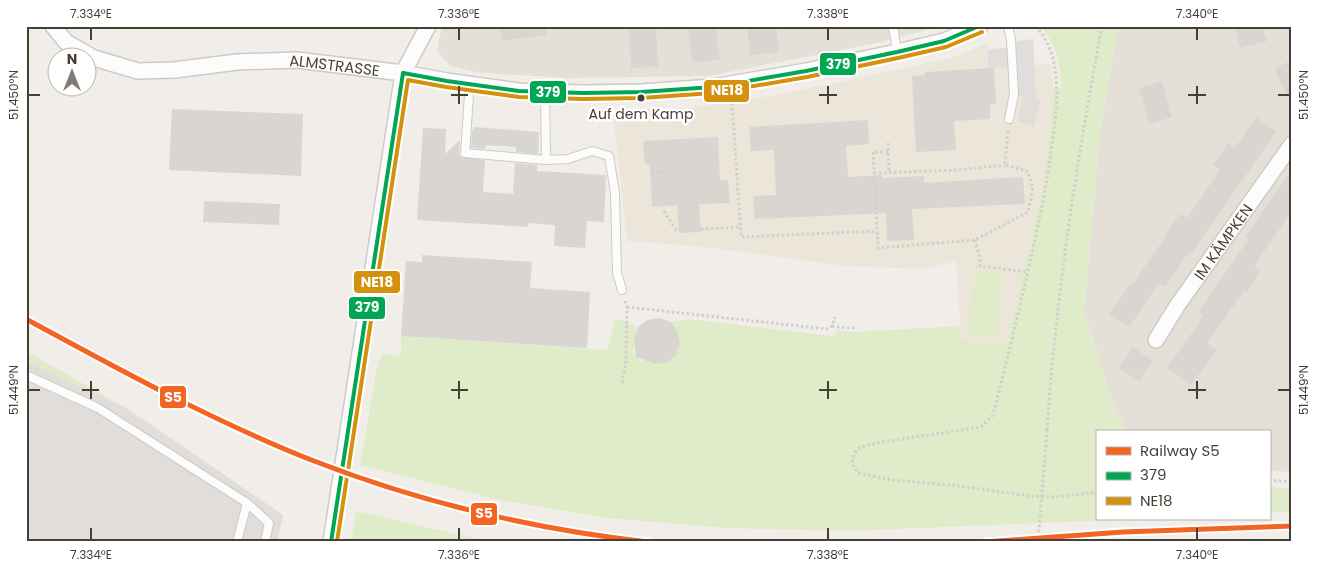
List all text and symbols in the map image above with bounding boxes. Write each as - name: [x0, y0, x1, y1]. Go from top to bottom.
- text: 7.334°E: [70, 5, 112, 22]
- text: 7.336°E: [438, 5, 480, 22]
- text: 7.338°E: [807, 5, 849, 22]
- text: 7.340°E: [1176, 5, 1218, 22]
- north arrow: [48, 48, 98, 98]
- text: N: [67, 49, 77, 69]
- street label: ALMSTRASSE: [289, 49, 381, 81]
- line badge: 379: [819, 52, 857, 76]
- text: 379: [826, 54, 850, 74]
- text: 51.450°N: [5, 70, 22, 120]
- text: 51.450°N: [1295, 70, 1312, 120]
- line badge: NE18: [703, 79, 750, 103]
- line badge: 379: [529, 80, 567, 104]
- text: NE18: [711, 80, 743, 100]
- text: 379: [536, 82, 560, 102]
- marker: Auf dem Kamp: [636, 93, 646, 103]
- place label: Auf dem Kamp: [589, 104, 693, 124]
- street label: IM KÄMPKEN: [1189, 199, 1257, 284]
- line badge: NE18: [353, 270, 401, 294]
- text: NE18: [361, 272, 393, 292]
- line badge: 379: [348, 296, 386, 320]
- text: 379: [355, 297, 379, 317]
- text: 51.449°N: [5, 365, 22, 415]
- text: 51.449°N: [1295, 365, 1312, 415]
- line badge: S5: [159, 385, 187, 409]
- text: S5: [164, 387, 182, 407]
- legend: [1096, 430, 1270, 520]
- text: Railway S5: [1140, 440, 1220, 461]
- text: 379: [1140, 464, 1166, 485]
- text: NE18: [1140, 490, 1173, 511]
- line badge: S5: [470, 502, 498, 526]
- text: S5: [475, 503, 493, 523]
- text: 7.334°E: [70, 546, 112, 563]
- text: 7.336°E: [438, 546, 480, 563]
- text: 7.338°E: [807, 546, 849, 563]
- text: 7.340°E: [1176, 546, 1218, 563]

